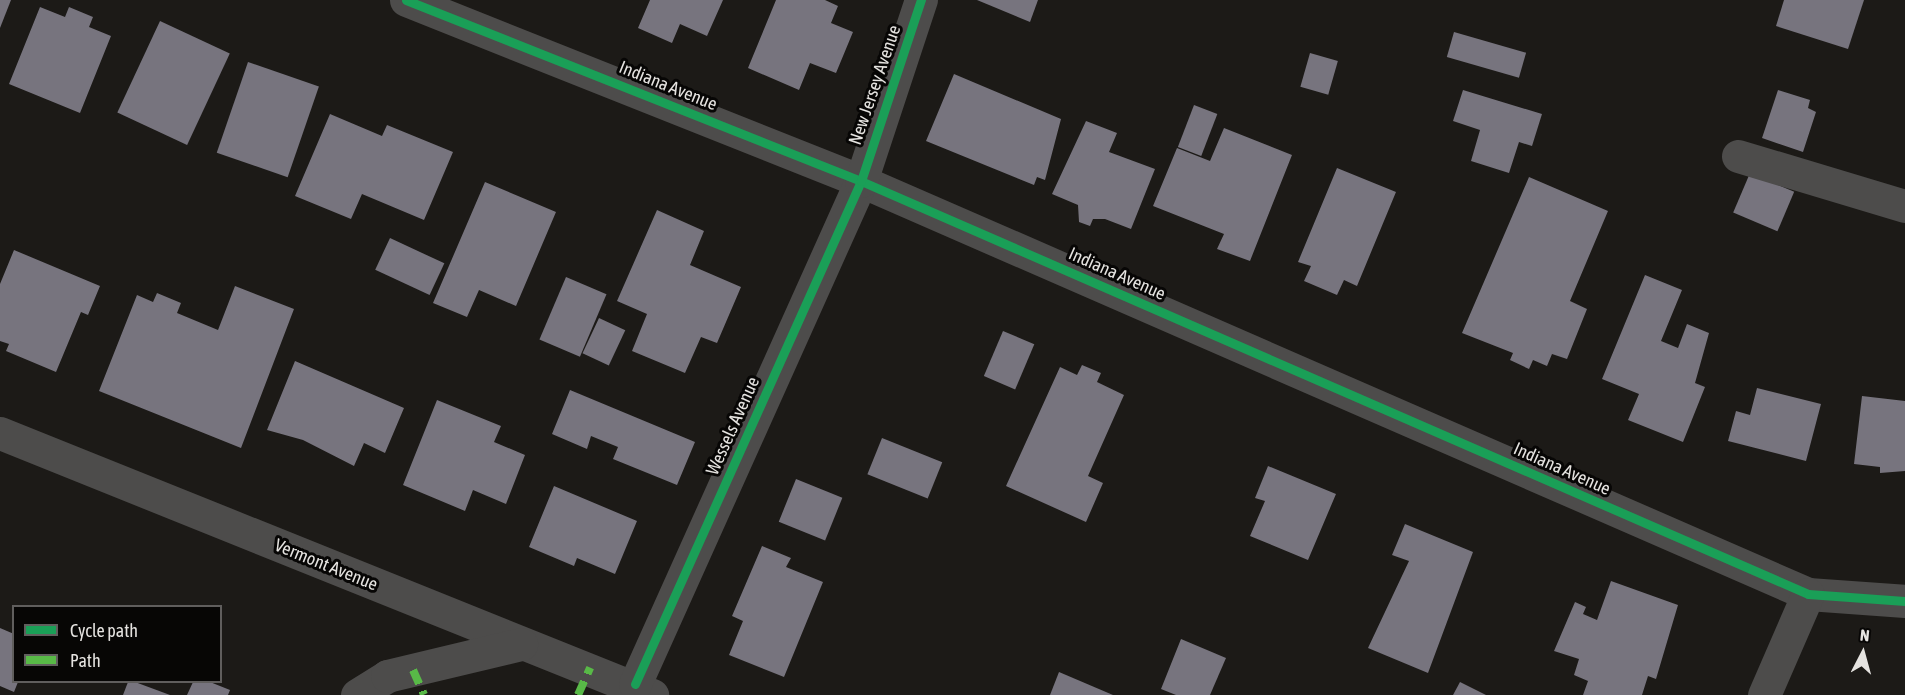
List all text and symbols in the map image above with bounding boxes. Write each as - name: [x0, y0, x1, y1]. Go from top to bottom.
- street label: New Jersey Avenue: [844, 22, 906, 148]
- street label: Indiana Avenue: [616, 57, 720, 115]
- street label: Indiana Avenue: [1065, 243, 1169, 305]
- street label: Wessels Avenue: [702, 374, 764, 478]
- street label: Indiana Avenue: [1510, 438, 1614, 500]
- street label: Vermont Avenue: [271, 534, 381, 596]
- legend: [12, 605, 222, 683]
- text: Cycle path: [70, 620, 138, 641]
- north arrow: [1833, 623, 1893, 683]
- text: N: [1859, 626, 1871, 645]
- text: Path: [70, 650, 101, 671]

